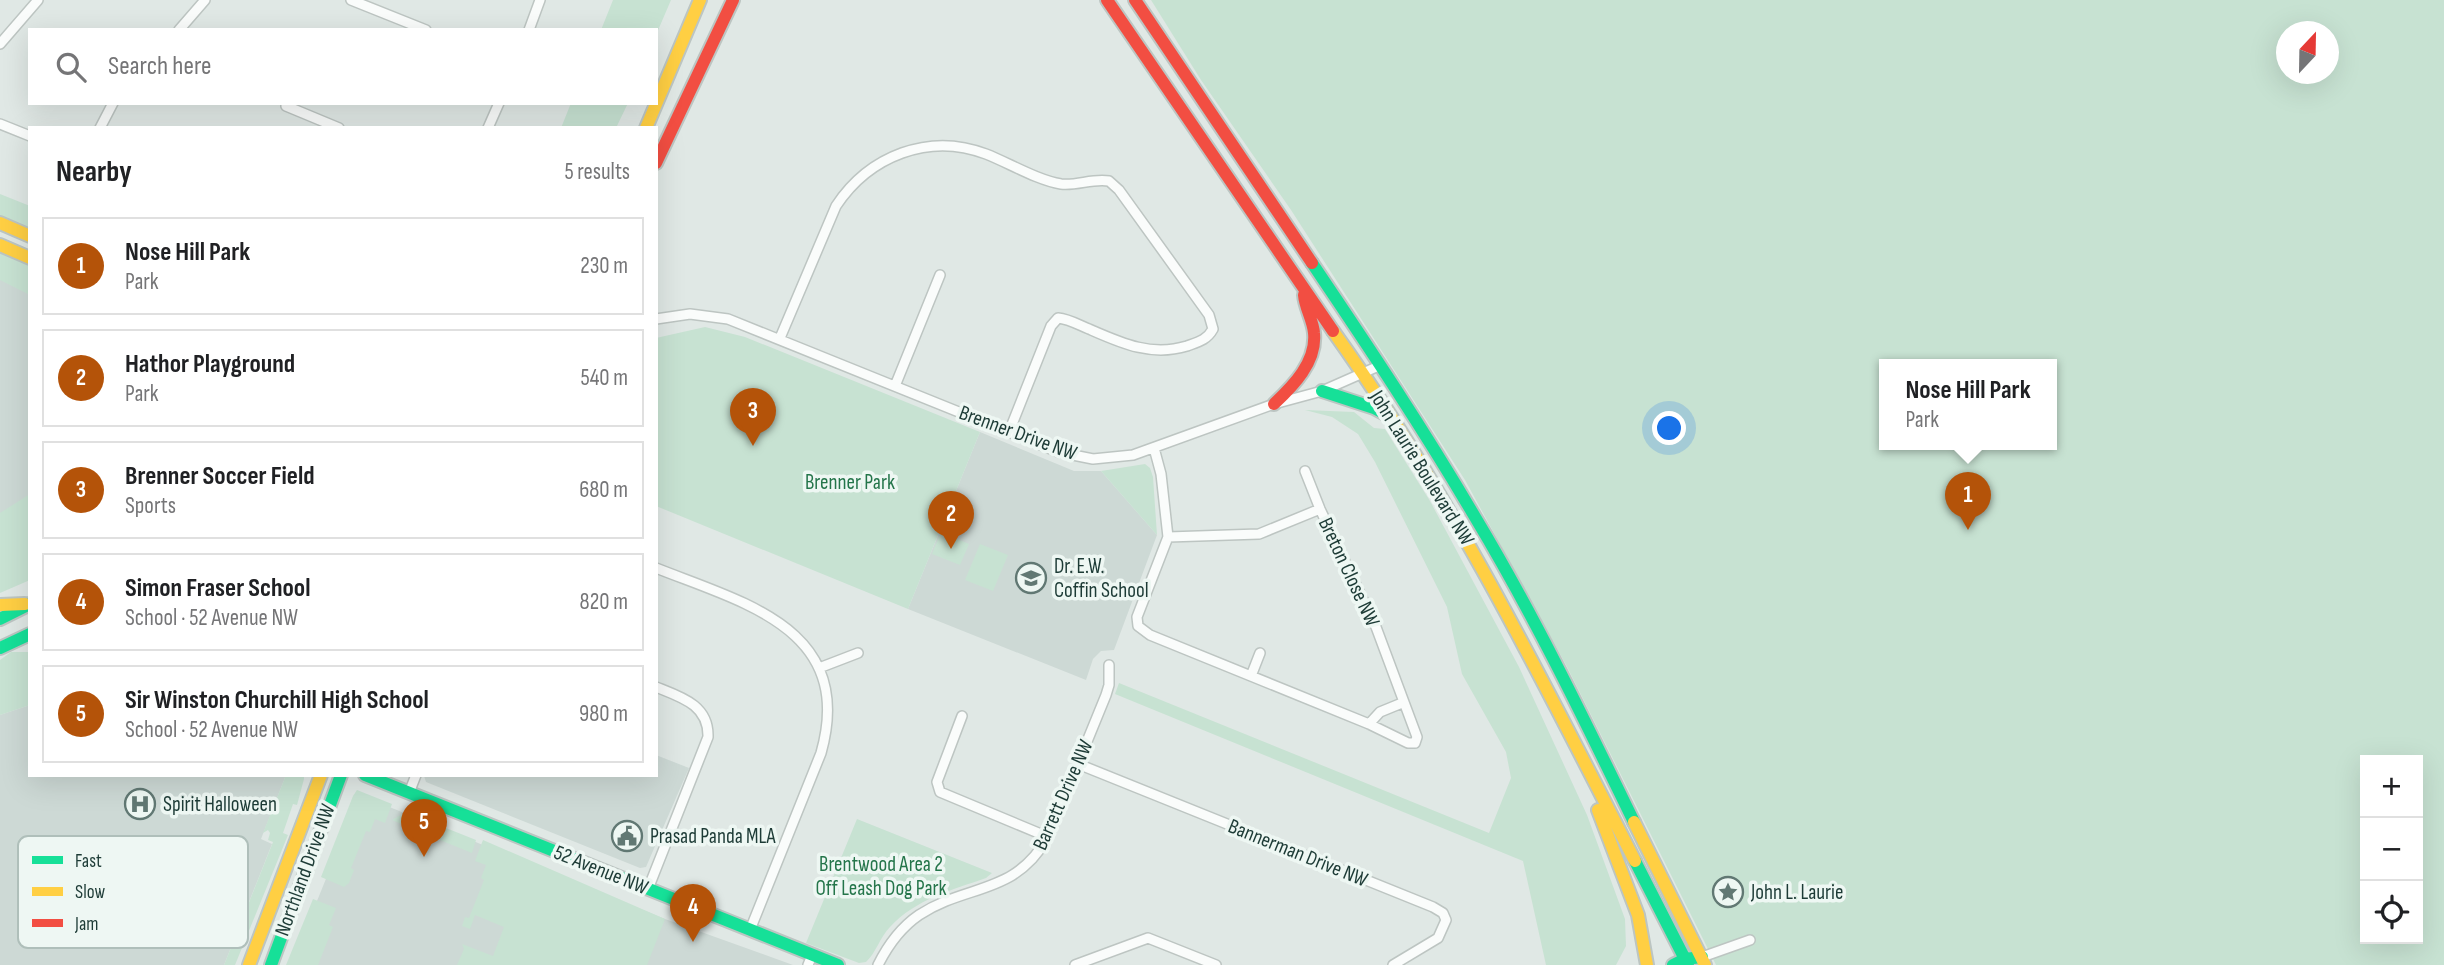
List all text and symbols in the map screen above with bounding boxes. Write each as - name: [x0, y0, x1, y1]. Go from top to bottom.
- north arrow: [2276, 21, 2339, 84]
- search box: [28, 28, 658, 105]
- icon: search: [52, 48, 90, 86]
- text: Search here: [108, 51, 211, 82]
- text: Nearby: [56, 154, 132, 190]
- text: 5 results: [564, 158, 630, 186]
- text: Nose Hill Park: [125, 237, 250, 268]
- text: 1: [76, 252, 86, 280]
- text: 230 m: [580, 252, 628, 280]
- text: Park: [125, 268, 159, 296]
- text: Hathor Playground: [125, 349, 295, 380]
- popup: [1879, 359, 2057, 450]
- text: 2: [76, 364, 86, 392]
- text: 540 m: [580, 364, 628, 392]
- text: Nose Hill Park: [1905, 375, 2031, 406]
- text: Park: [125, 380, 159, 408]
- street label: John Laurie Boulevard NW: [1364, 385, 1480, 550]
- pin: 3: [730, 388, 776, 446]
- street label: Brenner Drive NW: [956, 400, 1081, 466]
- text: Park: [1905, 406, 1939, 434]
- your location: [1652, 411, 1686, 445]
- text: Brenner Soccer Field: [125, 461, 315, 492]
- park label: Brenner Park: [805, 470, 895, 495]
- pin: 1: [1945, 472, 1991, 530]
- text: 3: [76, 476, 86, 504]
- text: 680 m: [579, 476, 628, 504]
- pin: 2: [928, 491, 974, 549]
- text: Sports: [125, 492, 176, 520]
- street label: Breton Close NW: [1313, 514, 1385, 631]
- place label: Dr. E.W. Coffin School: [1054, 554, 1149, 603]
- school or university icon: Dr. E.W. Coffin School: [1014, 561, 1048, 595]
- text: Simon Fraser School: [125, 573, 310, 604]
- text: 4: [76, 588, 86, 616]
- text: 820 m: [579, 588, 628, 616]
- text: School · 52 Avenue NW: [125, 604, 298, 632]
- text: Sir Winston Churchill High School: [125, 685, 429, 716]
- text: 5: [76, 700, 86, 728]
- text: 980 m: [579, 700, 628, 728]
- text: School · 52 Avenue NW: [125, 716, 298, 744]
- street label: Barrett Drive NW: [1028, 736, 1099, 854]
- map controls: [2360, 755, 2423, 944]
- button: +: [2360, 755, 2423, 818]
- hospital icon: Spirit Halloween: [123, 787, 157, 821]
- place label: Spirit Halloween: [163, 792, 277, 817]
- pin: 5: [401, 799, 447, 857]
- street label: Northland Drive NW: [270, 800, 341, 939]
- street label: Bannerman Drive NW: [1225, 814, 1372, 892]
- button: −: [2360, 818, 2423, 881]
- public building icon: Prasad Panda MLA: [610, 819, 644, 853]
- place label: Prasad Panda MLA: [650, 824, 777, 849]
- legend: [18, 836, 248, 948]
- street label: 52 Avenue NW: [550, 840, 652, 900]
- text: Fast: [75, 850, 102, 873]
- park label: Brentwood Area 2 Off Leash Dog Park: [815, 852, 947, 901]
- place icon: John L. Laurie: [1711, 875, 1745, 909]
- place label: John L. Laurie: [1750, 880, 1843, 905]
- text: Slow: [75, 881, 105, 904]
- button: locate: [2360, 881, 2423, 944]
- pin: 4: [670, 884, 716, 942]
- text: Jam: [74, 913, 98, 936]

